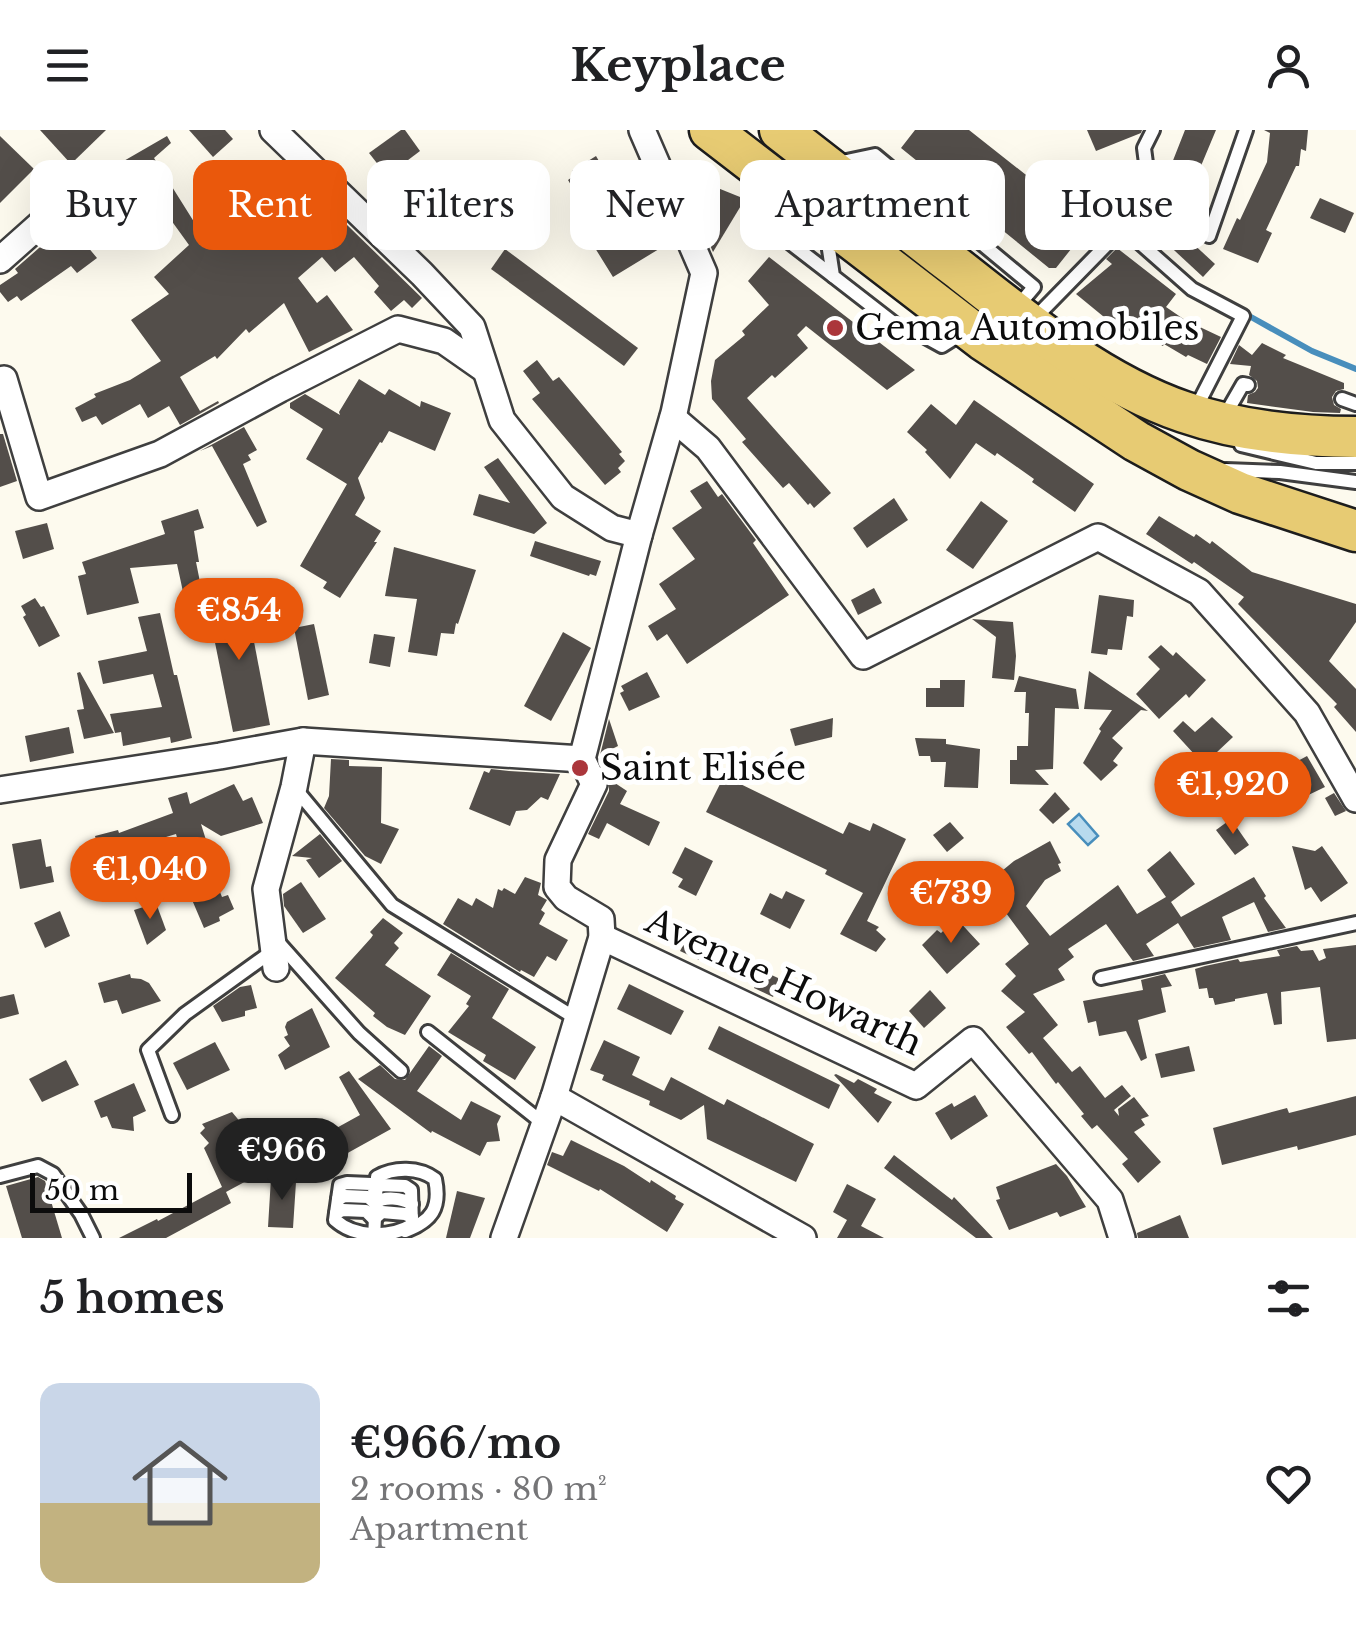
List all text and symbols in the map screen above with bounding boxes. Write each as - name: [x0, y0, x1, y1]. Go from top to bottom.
- text: Keyplace: [570, 37, 786, 93]
- icon: menu: [40, 38, 95, 93]
- icon: person: [1261, 38, 1316, 93]
- chip: Buy: [30, 160, 173, 250]
- chip: Rent: [193, 160, 347, 250]
- chip: Filters: [367, 160, 550, 250]
- chip: New: [570, 160, 720, 250]
- chip: Apartment: [740, 160, 1005, 250]
- chip: House: [1025, 160, 1209, 250]
- place label: Gema Automobiles: [855, 306, 1199, 349]
- marker: Gema Automobiles: [824, 317, 846, 339]
- pin: €854: [180, 578, 298, 663]
- text: €854: [197, 590, 282, 630]
- place label: Saint Elisée: [600, 746, 806, 789]
- pin: €1,920: [1152, 752, 1314, 837]
- marker: Saint Elisée: [569, 757, 591, 779]
- text: €1,920: [1176, 764, 1290, 804]
- pin: €1,040: [69, 837, 231, 922]
- text: €1,040: [92, 849, 208, 889]
- pin: €739: [892, 861, 1010, 946]
- text: €739: [910, 873, 992, 913]
- street label: Avenue Howarth: [638, 898, 929, 1064]
- pin: €966: [223, 1118, 341, 1203]
- text: €966: [237, 1130, 327, 1170]
- scale bar: [30, 1168, 192, 1212]
- text: 50 m: [45, 1173, 119, 1208]
- icon: filters: [1261, 1271, 1316, 1326]
- text: 5 homes: [40, 1272, 224, 1324]
- text: €966/mo: [350, 1417, 561, 1469]
- icon: home: [120, 1423, 240, 1543]
- icon: heart: [1261, 1456, 1316, 1511]
- text: 2 rooms · 80 m²: [350, 1469, 607, 1509]
- text: Apartment: [350, 1509, 528, 1549]

